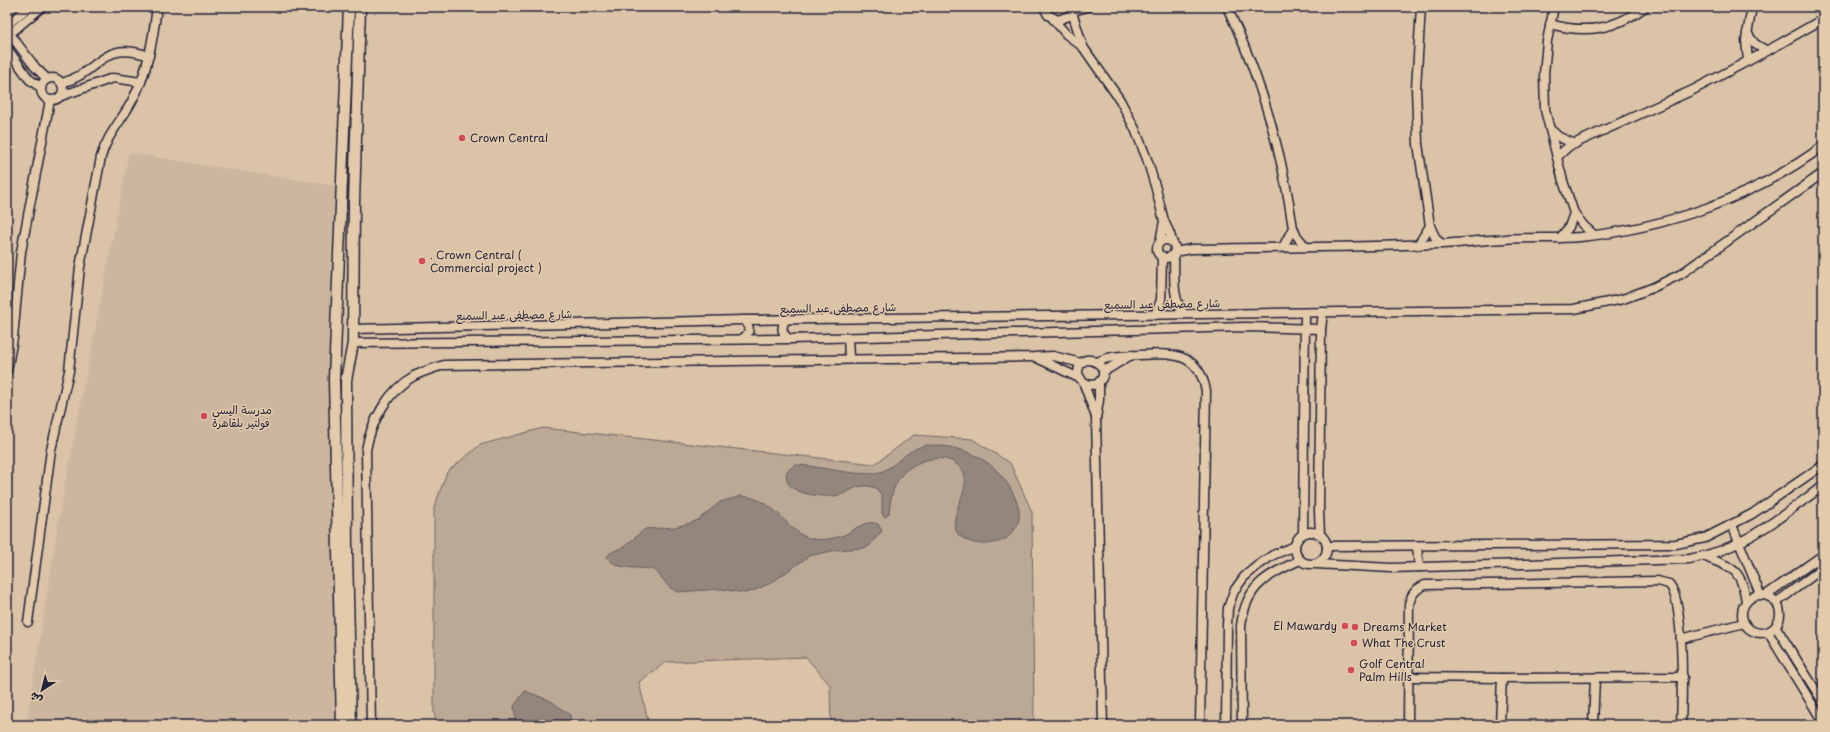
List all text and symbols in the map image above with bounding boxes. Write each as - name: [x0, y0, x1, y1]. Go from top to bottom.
- place label: Crown Central: [470, 129, 548, 146]
- marker: Crown Central: [457, 133, 467, 143]
- place label: . Crown Central ( Commercial project ): [430, 246, 542, 276]
- marker: . Crown Central ( Commercial project ): [417, 256, 427, 266]
- street label: شارع مصطفى عبد السميع: [1104, 294, 1220, 314]
- street label: شارع مصطفى عبد السميع: [780, 298, 896, 318]
- street label: شارع مصطفى عبد السميع: [456, 305, 572, 325]
- place label: مدرسة اليسي فولتير بلقاهرة: [212, 401, 272, 431]
- marker: مدرسة اليسي فولتير بلقاهرة: [199, 411, 209, 421]
- place label: El Mawardy: [1273, 617, 1337, 634]
- place label: Dreams Market: [1363, 618, 1447, 635]
- marker: El Mawardy: [1340, 621, 1350, 631]
- marker: Dreams Market: [1350, 622, 1360, 632]
- place label: What The Crust: [1362, 634, 1446, 651]
- marker: What The Crust: [1349, 638, 1359, 648]
- place label: Golf Central Palm Hills: [1359, 655, 1425, 685]
- marker: Golf Central Palm Hills: [1346, 665, 1356, 675]
- north arrow: [22, 670, 62, 710]
- text: ش: [26, 688, 46, 709]

